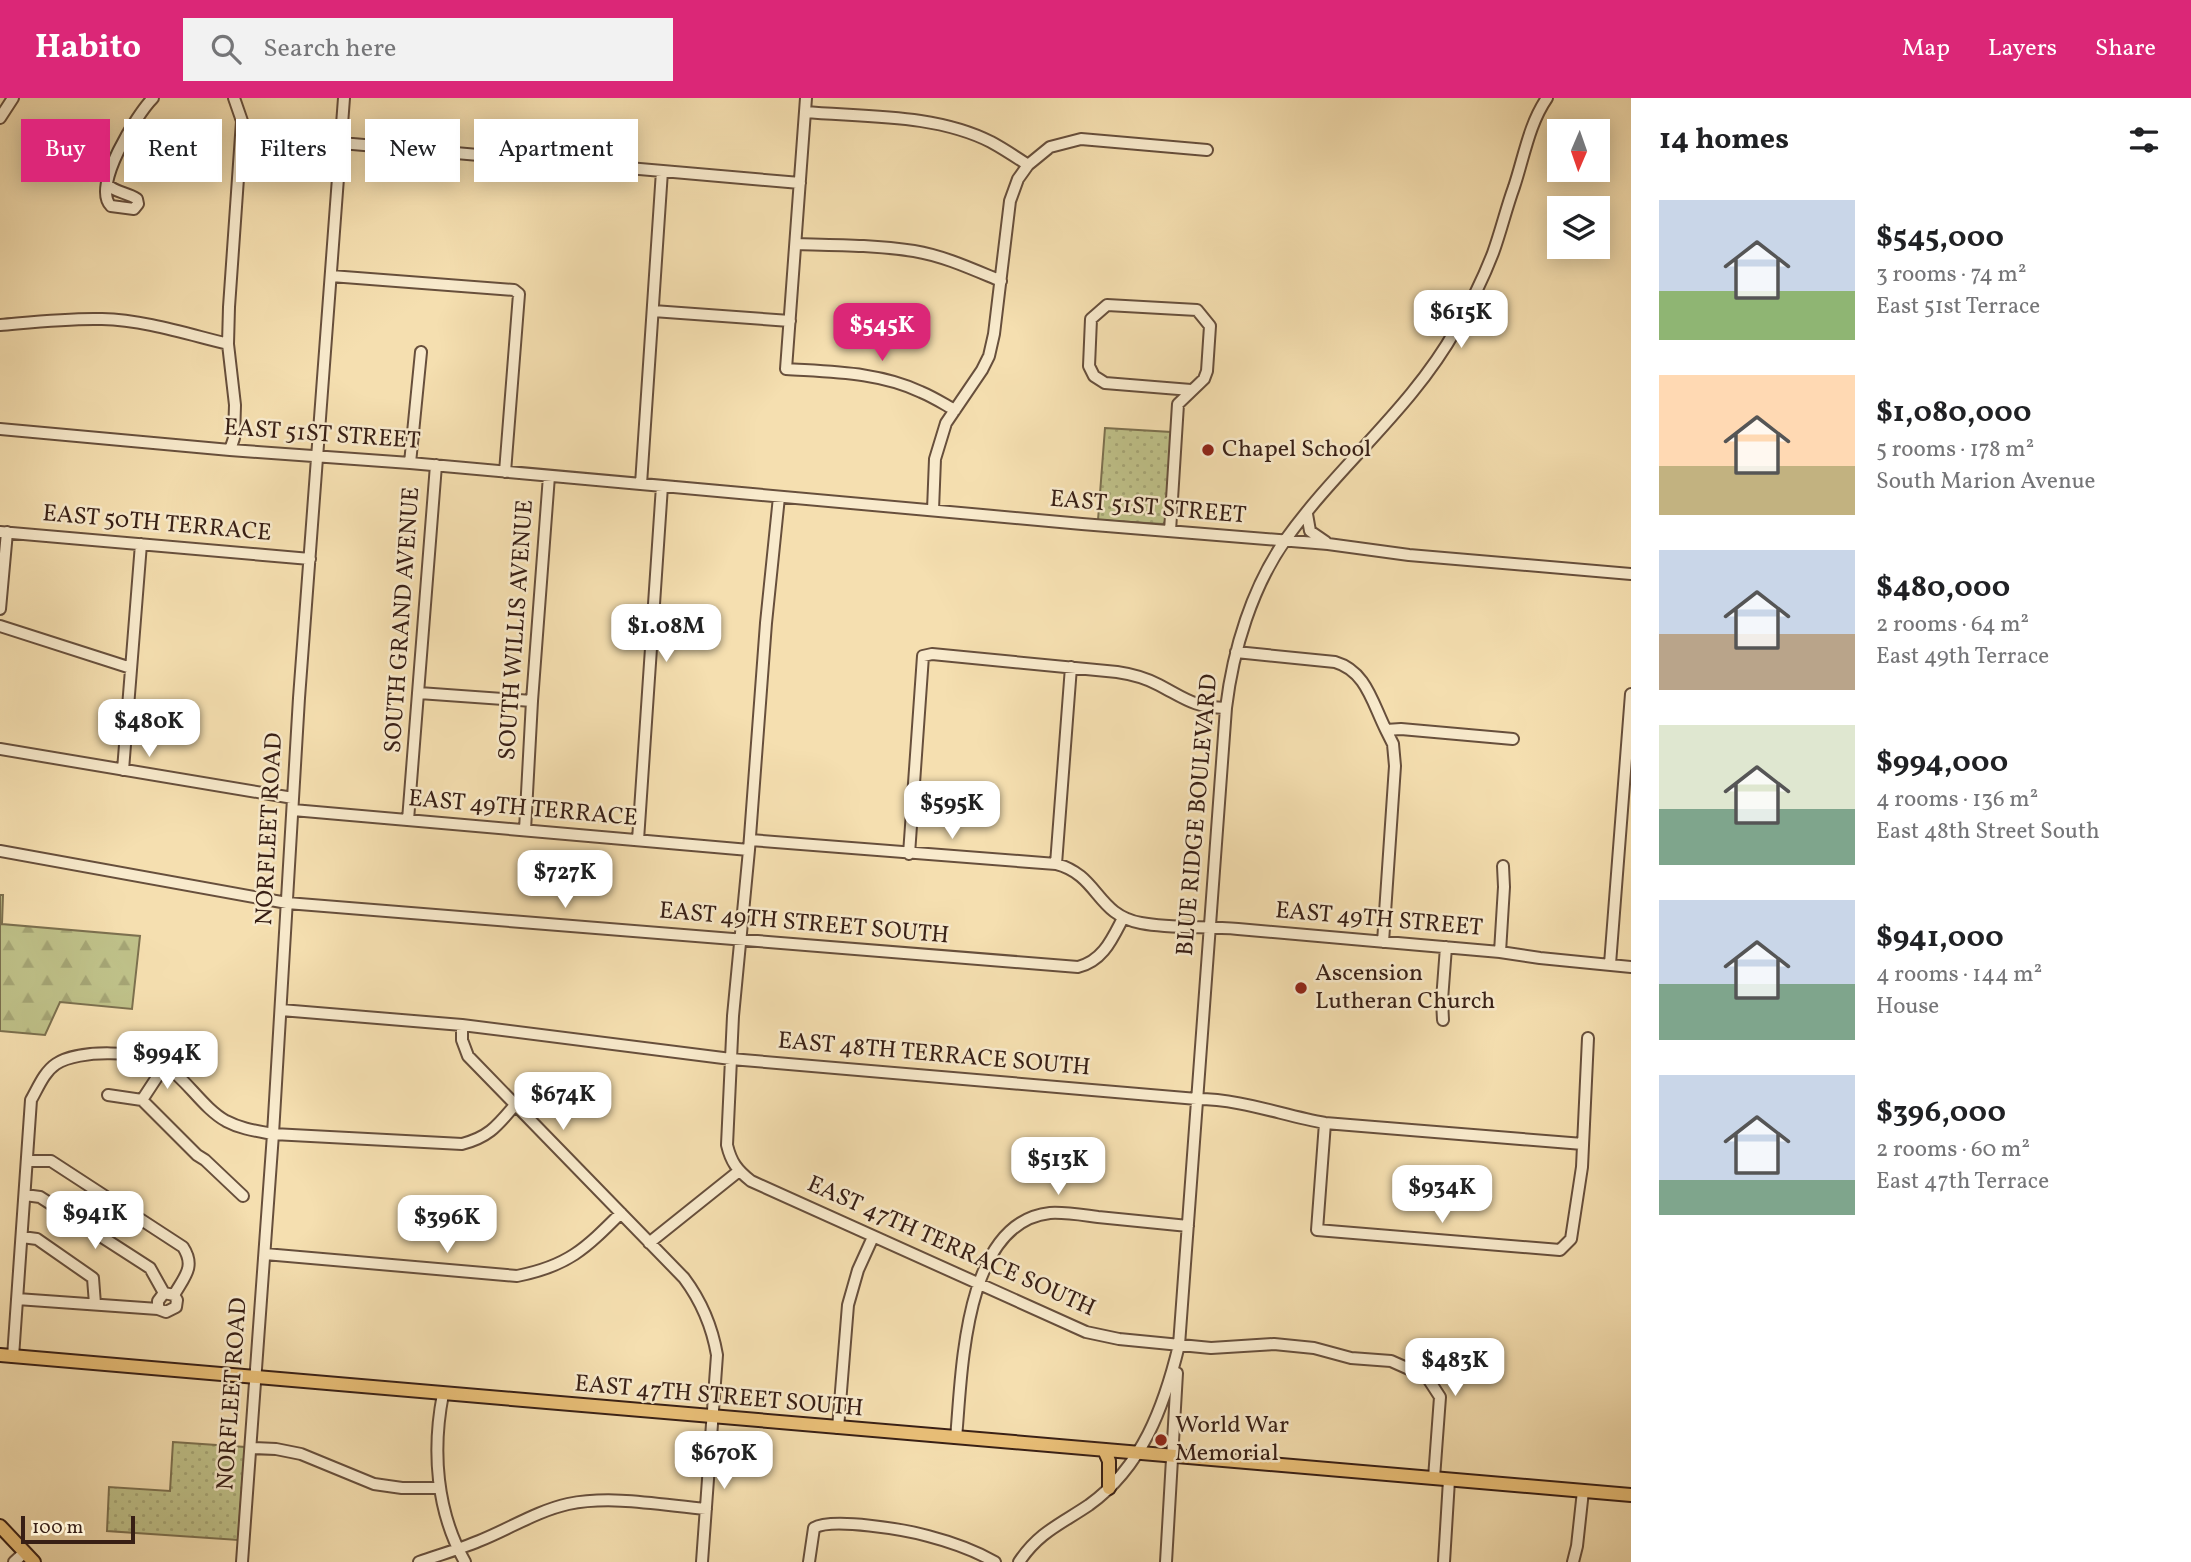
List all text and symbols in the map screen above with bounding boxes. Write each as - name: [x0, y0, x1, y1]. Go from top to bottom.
- search box: [183, 18, 673, 81]
- text: Habito: [35, 26, 141, 72]
- icon: search: [207, 30, 245, 68]
- text: Search here: [263, 31, 396, 67]
- text: Map: [1902, 32, 1950, 66]
- text: Layers: [1988, 32, 2057, 66]
- text: Share: [2095, 32, 2156, 66]
- chip: Buy: [21, 119, 110, 182]
- chip: Rent: [124, 119, 222, 182]
- chip: Filters: [236, 119, 351, 182]
- chip: New: [365, 119, 460, 182]
- chip: Apartment: [474, 119, 638, 182]
- north arrow: [1547, 119, 1610, 182]
- map controls: [1547, 119, 1610, 259]
- text: 14 homes: [1659, 119, 1789, 161]
- icon: filters: [2125, 121, 2163, 159]
- button: layers: [1547, 196, 1610, 259]
- text: $545,000: [1876, 217, 2004, 259]
- icon: home: [1715, 228, 1799, 312]
- text: 3 rooms · 74 m²: [1876, 259, 2026, 291]
- pin: $615K: [1412, 290, 1510, 350]
- text: East 51st Terrace: [1876, 291, 2040, 323]
- text: $615K: [1430, 297, 1492, 329]
- pin: $545K: [833, 303, 931, 363]
- text: $545K: [849, 310, 915, 342]
- text: $1,080,000: [1876, 392, 2031, 434]
- icon: home: [1715, 403, 1799, 487]
- street label: EAST 51ST STREET: [222, 411, 422, 459]
- place label: Chapel School: [1222, 433, 1371, 467]
- text: 5 rooms · 178 m²: [1876, 434, 2034, 466]
- marker: Chapel School: [1200, 442, 1216, 458]
- text: South Marion Avenue: [1876, 466, 2096, 498]
- street label: EAST 51ST STREET: [1048, 482, 1248, 534]
- street label: SOUTH GRAND AVENUE: [377, 486, 429, 754]
- street label: EAST 50TH TERRACE: [41, 497, 273, 551]
- street label: SOUTH WILLIS AVENUE: [491, 499, 543, 761]
- text: $480,000: [1876, 567, 2010, 609]
- icon: home: [1715, 578, 1799, 662]
- pin: $1.08M: [609, 604, 723, 664]
- text: 2 rooms · 64 m²: [1876, 609, 2029, 641]
- text: $1.08M: [627, 611, 705, 643]
- text: East 49th Terrace: [1876, 641, 2049, 673]
- street label: BLUE RIDGE BOULEVARD: [1169, 672, 1227, 958]
- pin: $480K: [100, 700, 198, 759]
- text: $480K: [114, 706, 184, 738]
- street label: NORFLEET ROAD: [248, 732, 292, 926]
- text: $994,000: [1876, 742, 2008, 784]
- icon: home: [1715, 753, 1799, 837]
- street label: EAST 49TH TERRACE: [407, 782, 639, 836]
- pin: $595K: [903, 782, 1001, 841]
- text: 4 rooms · 136 m²: [1876, 784, 2038, 816]
- text: $595K: [920, 788, 984, 820]
- text: East 48th Street South: [1876, 816, 2100, 848]
- pin: $727K: [516, 850, 614, 910]
- text: $727K: [534, 857, 596, 889]
- street label: EAST 49TH STREET SOUTH: [658, 894, 950, 954]
- street label: EAST 49TH STREET: [1274, 894, 1484, 946]
- text: $941,000: [1876, 917, 2004, 959]
- icon: home: [1715, 928, 1799, 1012]
- place label: Ascension Lutheran Church: [1315, 957, 1495, 1019]
- text: 4 rooms · 144 m²: [1876, 959, 2042, 991]
- marker: Ascension Lutheran Church: [1293, 980, 1309, 996]
- text: House: [1876, 991, 1939, 1023]
- street label: EAST 48TH TERRACE SOUTH: [776, 1024, 1092, 1086]
- pin: $994K: [118, 1032, 216, 1091]
- text: $994K: [133, 1038, 201, 1070]
- pin: $674K: [514, 1072, 612, 1132]
- text: $674K: [530, 1079, 596, 1111]
- text: $396,000: [1876, 1092, 2006, 1134]
- icon: home: [1715, 1103, 1799, 1187]
- text: 2 rooms · 60 m²: [1876, 1134, 2030, 1166]
- pin: $513K: [1009, 1138, 1107, 1197]
- text: $513K: [1027, 1144, 1089, 1176]
- pin: $934K: [1393, 1166, 1491, 1225]
- text: East 47th Terrace: [1876, 1166, 2049, 1198]
- street label: EAST 47TH TERRACE SOUTH: [801, 1168, 1101, 1326]
- text: $934K: [1408, 1172, 1476, 1204]
- pin: $941K: [46, 1192, 144, 1251]
- pin: $396K: [398, 1196, 496, 1255]
- text: $941K: [63, 1198, 127, 1230]
- text: $396K: [414, 1202, 480, 1234]
- street label: NORFLEET ROAD: [209, 1297, 257, 1491]
- pin: $483K: [1406, 1338, 1504, 1398]
- text: $483K: [1421, 1345, 1489, 1377]
- street label: EAST 47TH STREET SOUTH: [573, 1367, 865, 1427]
- place label: World War Memorial: [1175, 1409, 1289, 1471]
- pin: $670K: [675, 1432, 773, 1491]
- marker: World War Memorial: [1153, 1432, 1169, 1448]
- text: $670K: [691, 1438, 757, 1470]
- scale bar: [21, 1513, 135, 1545]
- text: 100 m: [32, 1515, 83, 1541]

